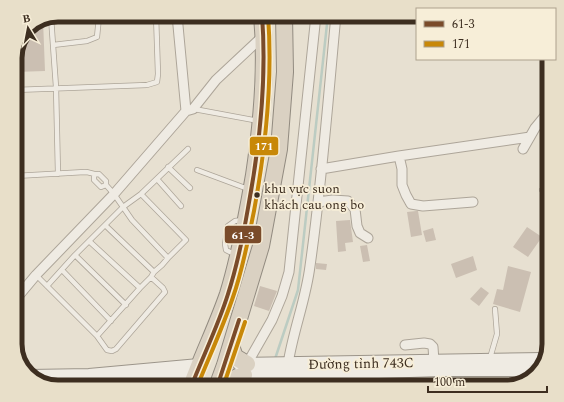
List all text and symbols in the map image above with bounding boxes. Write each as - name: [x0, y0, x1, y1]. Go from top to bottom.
- north arrow: [8, 8, 48, 48]
- legend: [416, 8, 556, 60]
- text: B: [21, 10, 32, 28]
- text: 61-3: [452, 15, 475, 34]
- text: 171: [452, 35, 470, 54]
- line badge: 171: [249, 136, 279, 156]
- text: 171: [255, 138, 273, 155]
- place label: khu vực suon khách cau ong bo: [264, 179, 364, 215]
- marker: khu vực suon khách cau ong bo: [252, 190, 262, 200]
- line badge: 61-3: [224, 225, 262, 244]
- text: 61-3: [232, 227, 254, 244]
- street label: Đường tỉnh 743C: [308, 352, 414, 375]
- scale bar: [428, 368, 547, 394]
- text: 100 m: [434, 373, 465, 392]

